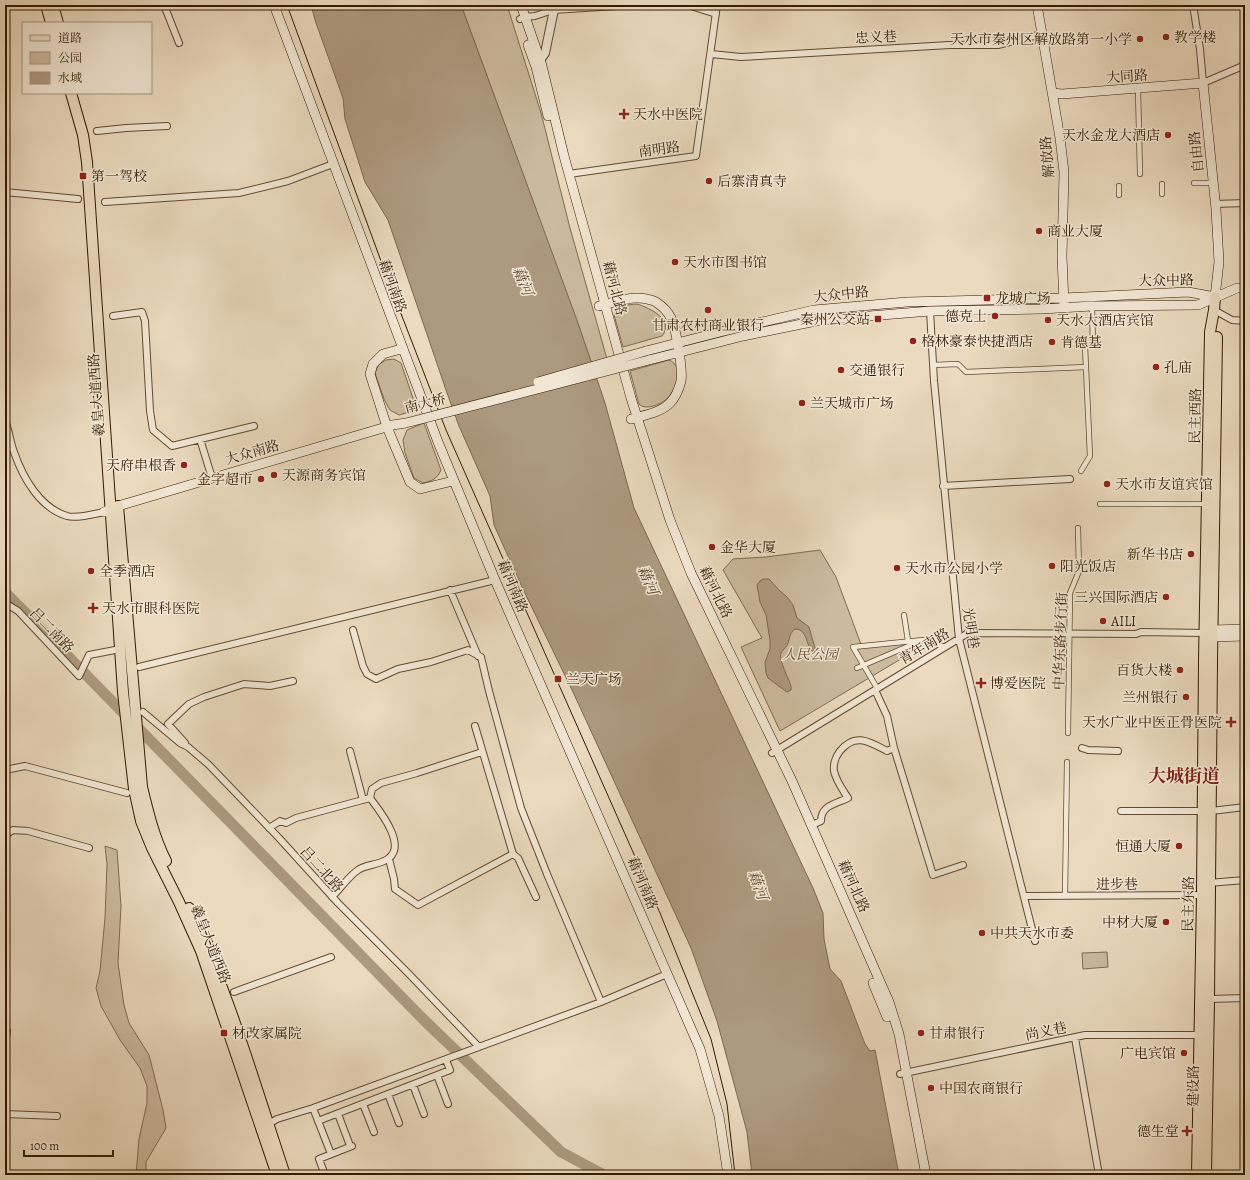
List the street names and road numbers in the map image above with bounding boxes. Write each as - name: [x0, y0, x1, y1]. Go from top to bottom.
- street label: 忠义巷: [855, 27, 897, 48]
- street label: 大同路: [1105, 66, 1149, 87]
- street label: 自由路: [1185, 130, 1208, 174]
- street label: 解放路: [1036, 135, 1059, 179]
- street label: 南明路: [637, 137, 681, 162]
- street label: 藉河南路: [374, 257, 411, 316]
- street label: 藉河北路: [598, 259, 631, 318]
- street label: 大众中路: [1138, 271, 1194, 290]
- street label: 大众中路: [812, 282, 870, 307]
- street label: 羲皇大道西路: [84, 352, 109, 438]
- street label: 民主西路: [1186, 388, 1205, 444]
- street label: 南大桥: [402, 389, 448, 418]
- street label: 大众南路: [223, 436, 282, 469]
- street label: 藉河南路: [493, 557, 532, 616]
- street label: 藉河北路: [695, 563, 736, 622]
- street label: 中华东路步行街: [1049, 592, 1072, 690]
- street label: 吕二南路: [25, 604, 78, 657]
- street label: 光明巷: [958, 606, 983, 650]
- street label: 青年南路: [895, 624, 953, 669]
- street label: 吕二北路: [296, 842, 347, 896]
- street label: 藉河南路: [623, 854, 662, 913]
- street label: 藉河北路: [833, 857, 874, 916]
- street label: 进步巷: [1096, 875, 1138, 894]
- street label: 民主东路: [1179, 876, 1198, 932]
- street label: 羲皇大道西路: [186, 902, 235, 987]
- street label: 尚义巷: [1024, 1018, 1069, 1045]
- street label: 建设路: [1184, 1065, 1203, 1107]

